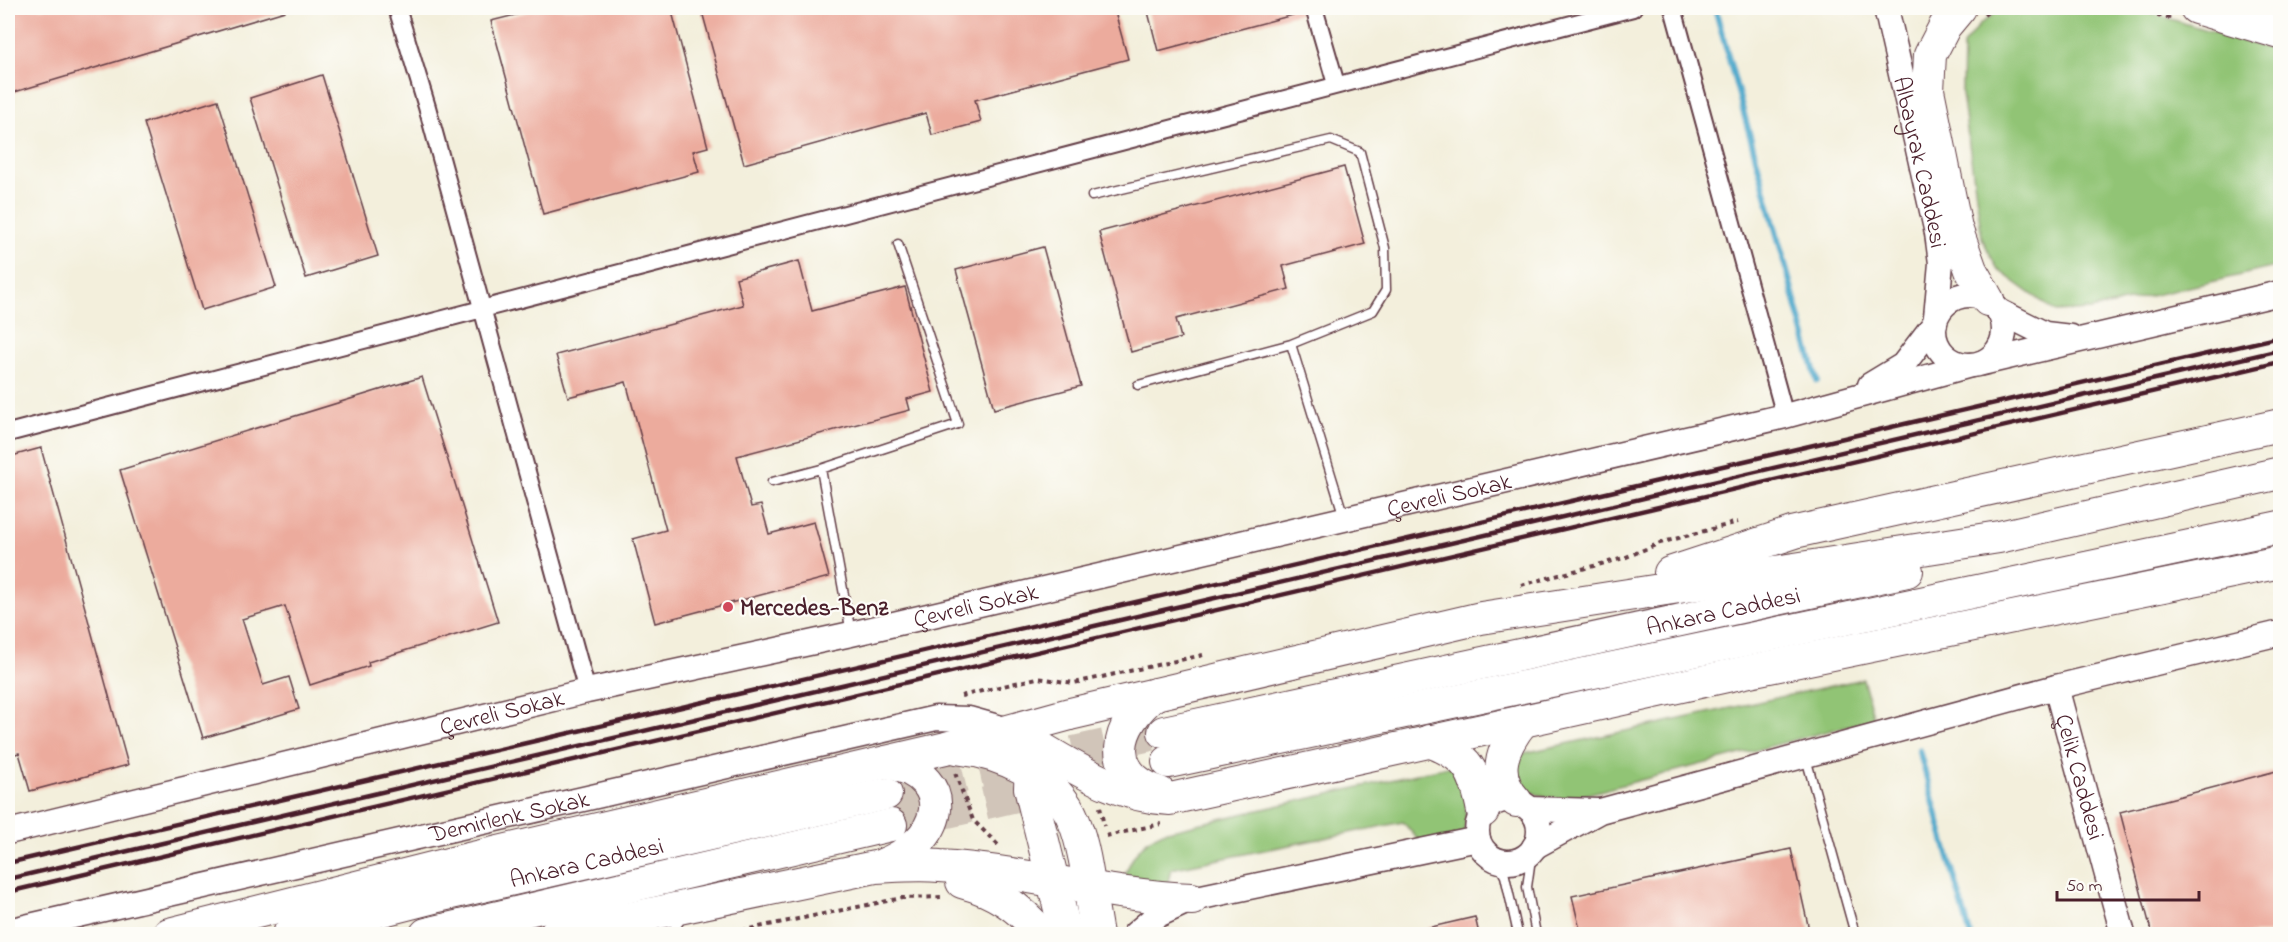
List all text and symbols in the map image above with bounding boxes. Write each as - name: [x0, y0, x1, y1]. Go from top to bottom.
- street label: Albayrak Caddesi: [1882, 73, 1954, 250]
- street label: Çevreli Sokak: [1384, 465, 1516, 528]
- street label: Çevreli Sokak: [910, 576, 1043, 639]
- street label: Ankara Caddesi: [1643, 580, 1804, 647]
- place label: Mercedes-Benz: [740, 592, 889, 627]
- marker: Mercedes-Benz: [721, 600, 735, 614]
- street label: Çevreli Sokak: [436, 682, 568, 746]
- street label: Çelik Caddesi: [2044, 710, 2112, 844]
- street label: Demirlenk Sokak: [425, 783, 593, 854]
- street label: Ankara Caddesi: [507, 830, 667, 899]
- scale bar: [2057, 864, 2200, 902]
- text: 50 m: [2066, 874, 2103, 900]

